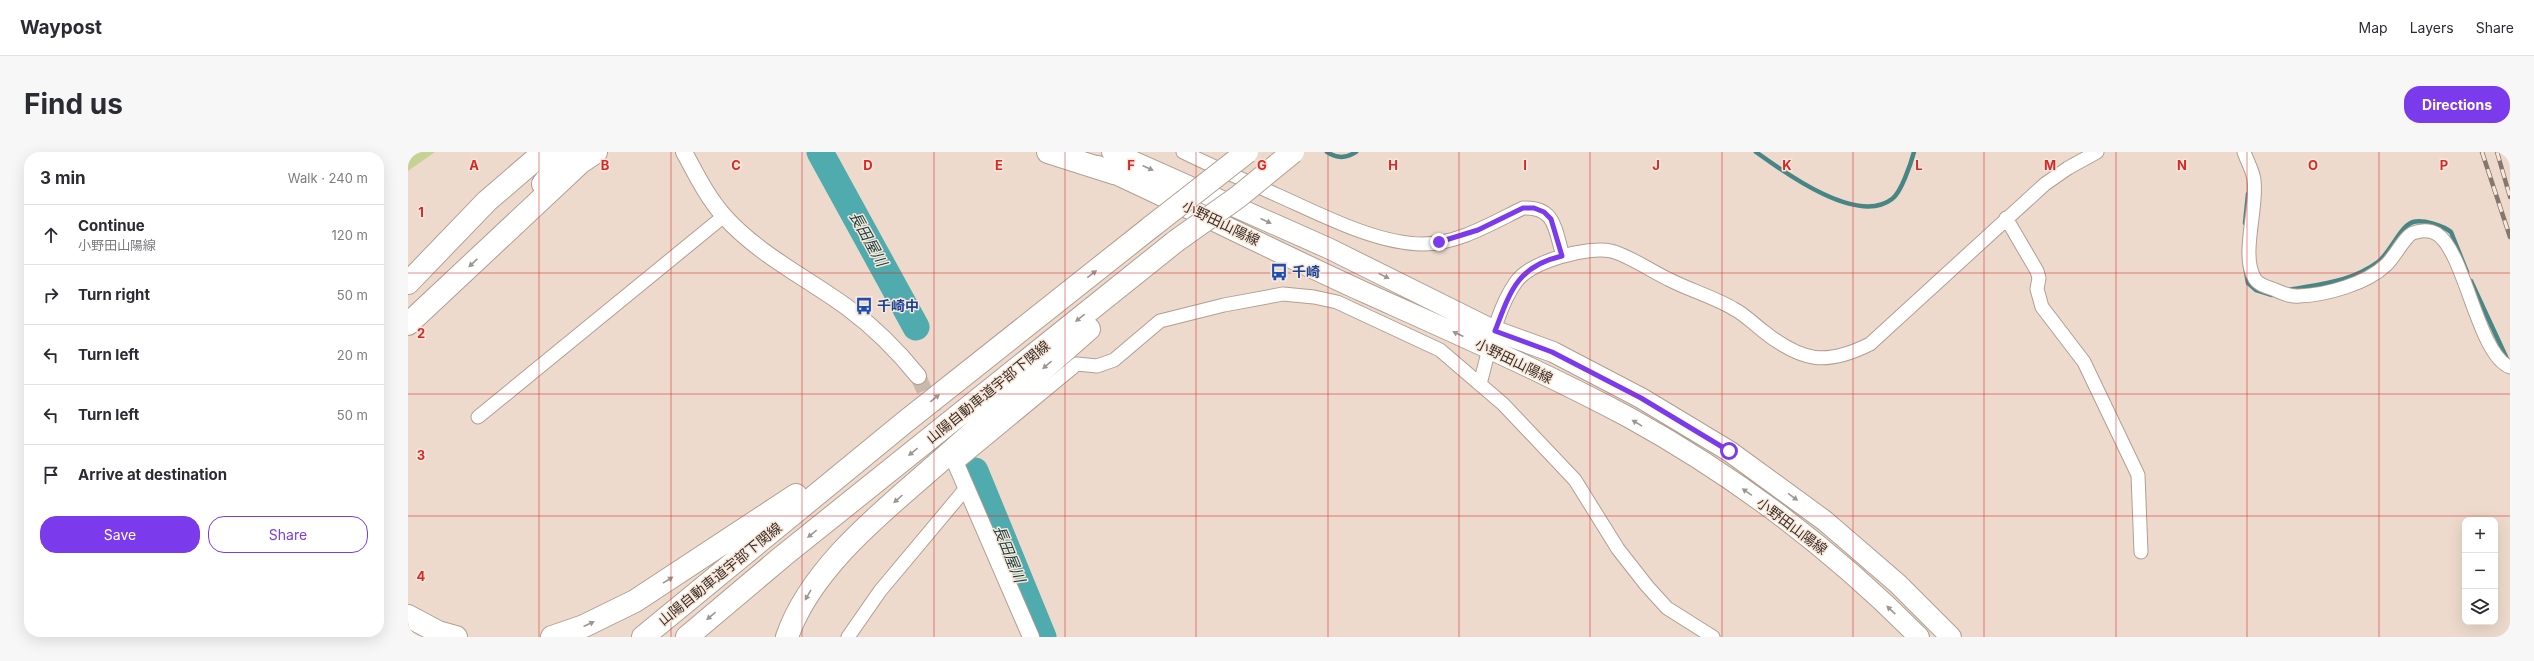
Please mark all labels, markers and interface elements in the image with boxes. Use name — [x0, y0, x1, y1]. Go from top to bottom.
text: Waypost — [20, 16, 102, 39]
text: Map — [2359, 19, 2388, 36]
text: Layers — [2410, 19, 2454, 36]
text: Share — [2476, 19, 2514, 36]
button: Directions — [2404, 86, 2510, 123]
text: Find us — [24, 87, 123, 121]
text: A — [469, 157, 479, 173]
text: B — [601, 157, 610, 173]
text: C — [731, 157, 741, 173]
text: D — [863, 157, 873, 173]
text: E — [995, 157, 1003, 173]
text: F — [1127, 157, 1135, 173]
text: G — [1257, 157, 1267, 173]
text: H — [1388, 157, 1398, 173]
text: I — [1523, 157, 1527, 173]
text: J — [1652, 157, 1660, 173]
text: K — [1782, 157, 1792, 173]
text: L — [1915, 157, 1923, 173]
text: M — [2044, 157, 2056, 173]
text: N — [2177, 157, 2187, 173]
text: O — [2308, 157, 2318, 173]
text: P — [2440, 157, 2448, 173]
one-way arrow — [1142, 165, 1153, 171]
text: 3 min — [40, 168, 86, 188]
text: Walk · 240 m — [288, 170, 368, 186]
street label: 小野田山陽線 — [1180, 196, 1263, 249]
text: 1 — [418, 204, 424, 220]
water label: 長田屋川 — [846, 208, 892, 271]
text: Continue — [78, 216, 145, 235]
one-way arrow — [1261, 218, 1272, 224]
icon: ahead — [40, 224, 62, 246]
text: 120 m — [332, 227, 368, 243]
route end — [1430, 233, 1448, 251]
text: 小野田山陽線 — [78, 237, 156, 253]
one-way arrow — [468, 258, 478, 268]
bus stop icon: 千崎 — [1269, 262, 1289, 282]
place label: 千崎 — [1292, 263, 1320, 280]
one-way arrow — [1086, 269, 1097, 278]
one-way arrow — [1378, 273, 1390, 279]
icon: right — [40, 284, 62, 306]
text: Turn right — [78, 285, 150, 304]
text: 50 m — [337, 287, 368, 303]
bus stop icon: 千崎中 — [854, 296, 874, 316]
place label: 千崎中 — [877, 297, 919, 314]
one-way arrow — [1075, 314, 1086, 323]
text: 2 — [417, 325, 425, 341]
one-way arrow — [1452, 331, 1464, 337]
street label: 小野田山陽線 — [1473, 334, 1556, 387]
street label: 山陽自動車道宇部下関線 — [922, 337, 1053, 447]
icon: left — [40, 344, 62, 366]
text: Turn left — [78, 345, 139, 364]
text: 20 m — [337, 347, 368, 363]
one-way arrow — [1042, 361, 1053, 370]
one-way arrow — [930, 394, 941, 402]
icon: left — [40, 404, 62, 426]
text: Turn left — [78, 405, 139, 424]
text: 50 m — [337, 407, 368, 423]
one-way arrow — [1632, 419, 1642, 427]
route start — [1720, 442, 1738, 460]
text: 3 — [417, 447, 425, 463]
one-way arrow — [908, 448, 919, 457]
icon: arrive — [40, 464, 62, 486]
text: Arrive at destination — [78, 465, 227, 484]
one-way arrow — [1741, 489, 1753, 496]
one-way arrow — [1787, 493, 1798, 501]
one-way arrow — [893, 494, 903, 503]
street label: 小野田山陽線 — [1754, 494, 1831, 558]
button: Save — [40, 516, 200, 553]
button: Share — [208, 516, 368, 553]
map controls — [2462, 517, 2498, 625]
button: + — [2462, 517, 2498, 553]
street label: 山陽自動車道宇部下関線 — [654, 519, 785, 629]
water label: 長田屋川 — [989, 522, 1030, 587]
one-way arrow — [806, 529, 817, 538]
button: − — [2462, 553, 2498, 589]
text: 4 — [417, 568, 426, 584]
one-way arrow — [663, 576, 673, 584]
one-way arrow — [805, 589, 812, 601]
button: layers — [2462, 589, 2498, 625]
one-way arrow — [1886, 605, 1896, 614]
one-way arrow — [706, 612, 717, 621]
one-way arrow — [583, 621, 594, 627]

